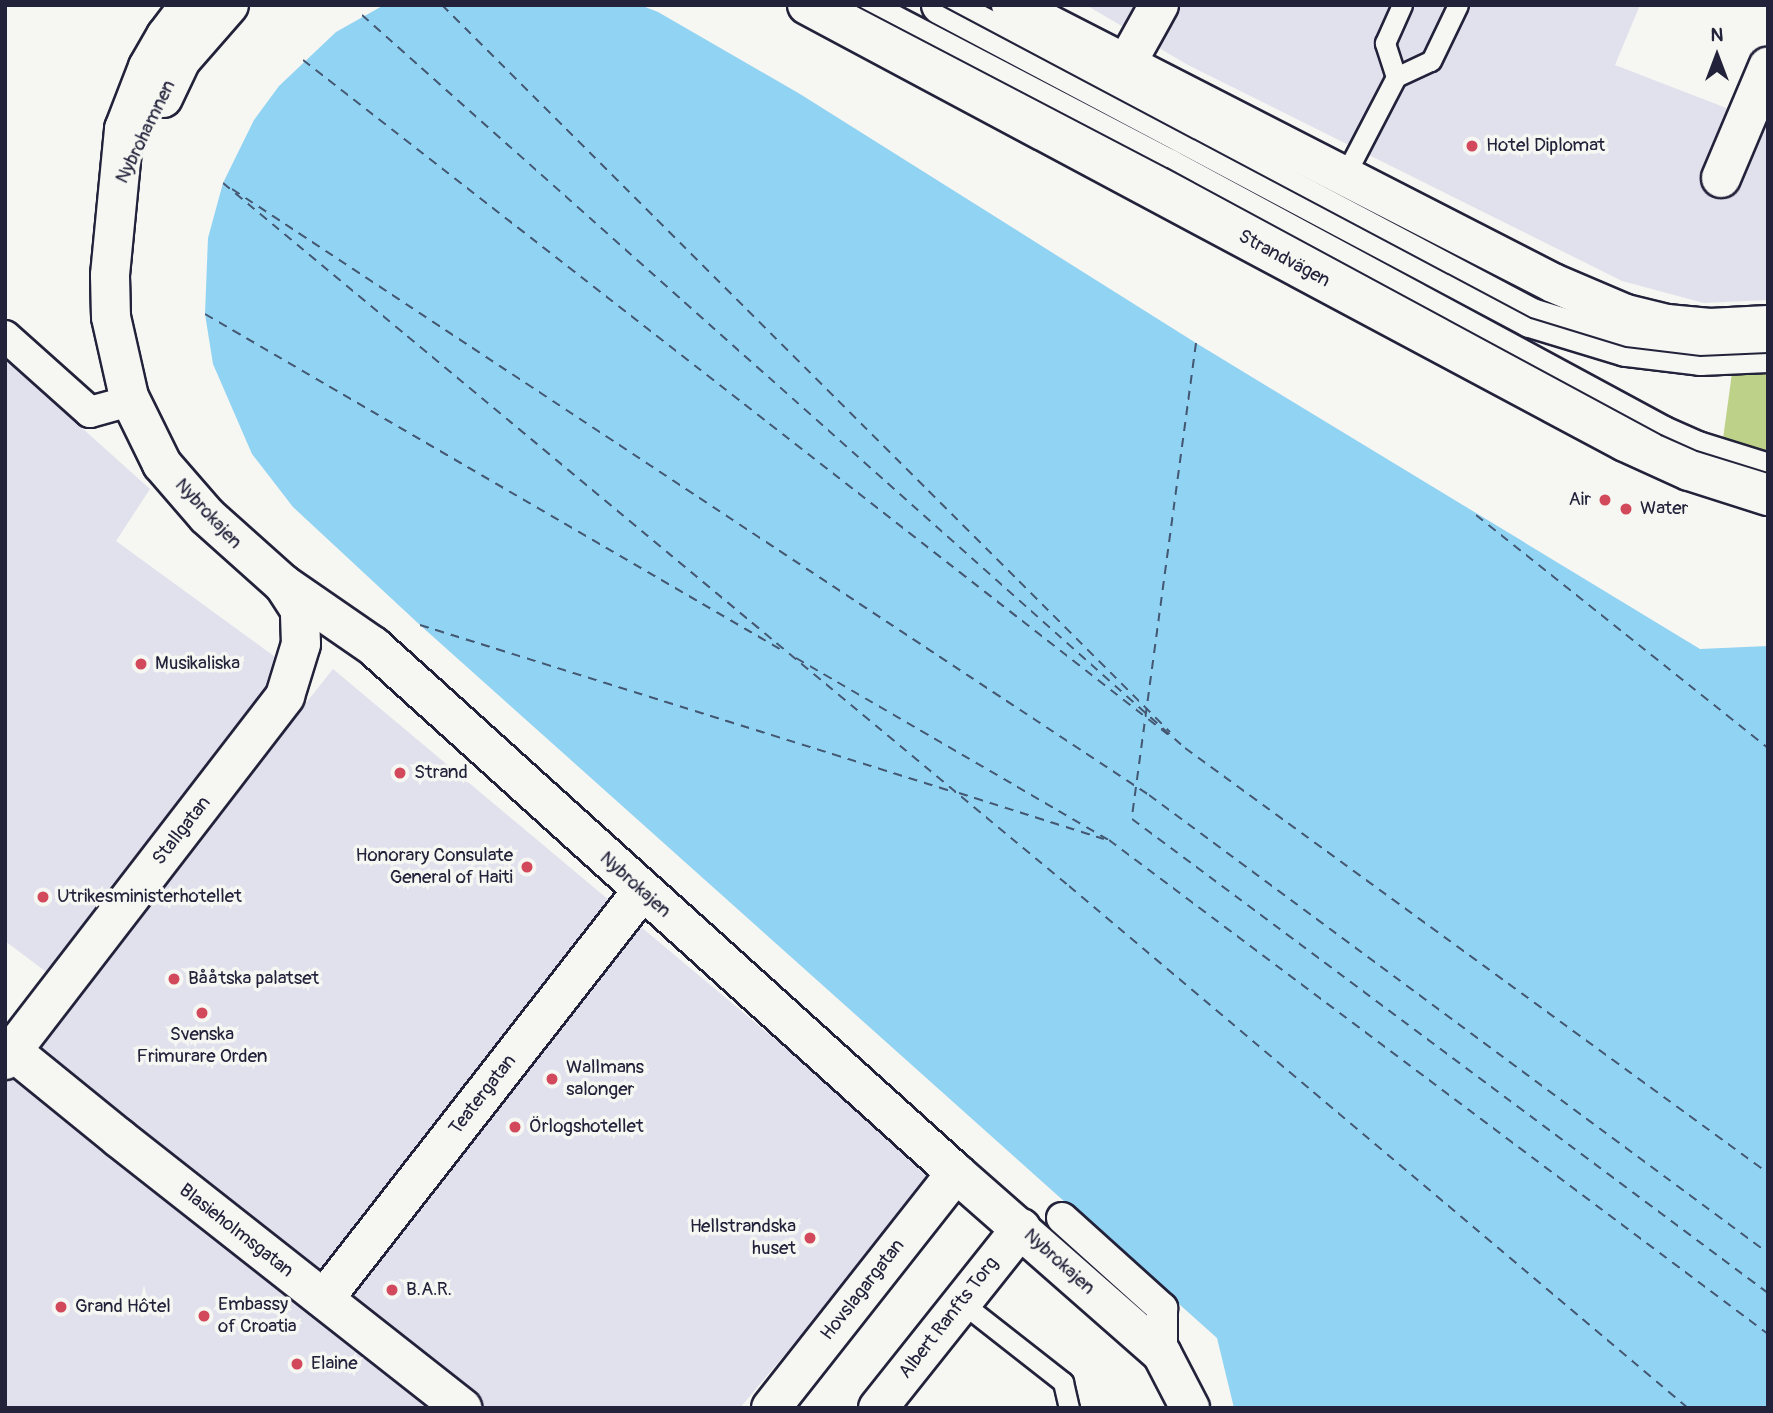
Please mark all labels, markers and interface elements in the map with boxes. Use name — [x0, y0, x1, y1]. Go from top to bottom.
north arrow — [1682, 21, 1752, 91]
text: N — [1711, 23, 1723, 47]
street label: Nybrohamnen — [111, 77, 181, 187]
place label: Hotel Diplomat — [1486, 135, 1605, 157]
marker: Hotel Diplomat — [1464, 138, 1480, 154]
street label: Strandvägen — [1234, 225, 1334, 293]
street label: Nybrokajen — [170, 474, 246, 554]
place label: Air — [1569, 489, 1591, 511]
marker: Air — [1597, 492, 1613, 508]
place label: Water — [1640, 498, 1688, 520]
marker: Water — [1618, 501, 1634, 517]
place label: Musikaliska — [155, 653, 240, 675]
marker: Musikaliska — [133, 656, 149, 672]
place label: Strand — [414, 762, 468, 784]
marker: Strand — [392, 765, 408, 781]
street label: Stallgatan — [148, 792, 216, 870]
place label: Honorary Consulate General of Haiti — [355, 845, 513, 889]
street label: Nybrokajen — [595, 847, 675, 923]
marker: Honorary Consulate General of Haiti — [519, 859, 535, 875]
place label: Utrikesministerhotellet — [57, 886, 242, 908]
marker: Utrikesministerhotellet — [35, 889, 51, 905]
place label: Bååtska palatset — [188, 968, 319, 990]
marker: Bååtska palatset — [166, 971, 182, 987]
marker: Svenska Frimurare Orden — [194, 1005, 210, 1021]
place label: Svenska Frimurare Orden — [137, 1024, 267, 1068]
street label: Teatergatan — [445, 1050, 521, 1140]
place label: Wallmans salonger — [566, 1057, 644, 1101]
marker: Wallmans salonger — [544, 1071, 560, 1087]
place label: Örlogshotellet — [529, 1116, 644, 1138]
marker: Örlogshotellet — [507, 1119, 523, 1135]
street label: Blasieholmsgatan — [174, 1179, 298, 1283]
place label: Hellstrandska huset — [690, 1216, 796, 1260]
street label: Nybrokajen — [1019, 1224, 1099, 1300]
marker: Hellstrandska huset — [802, 1230, 818, 1246]
street label: Hovslagargatan — [816, 1235, 910, 1345]
street label: Albert Ranfts Torg — [894, 1253, 1004, 1383]
place label: B.A.R. — [406, 1279, 452, 1301]
marker: B.A.R. — [384, 1282, 400, 1298]
place label: Embassy of Croatia — [218, 1294, 297, 1338]
place label: Grand Hôtel — [75, 1296, 171, 1318]
marker: Grand Hôtel — [53, 1299, 69, 1315]
marker: Embassy of Croatia — [196, 1308, 212, 1324]
place label: Elaine — [311, 1353, 358, 1375]
marker: Elaine — [289, 1356, 305, 1372]

